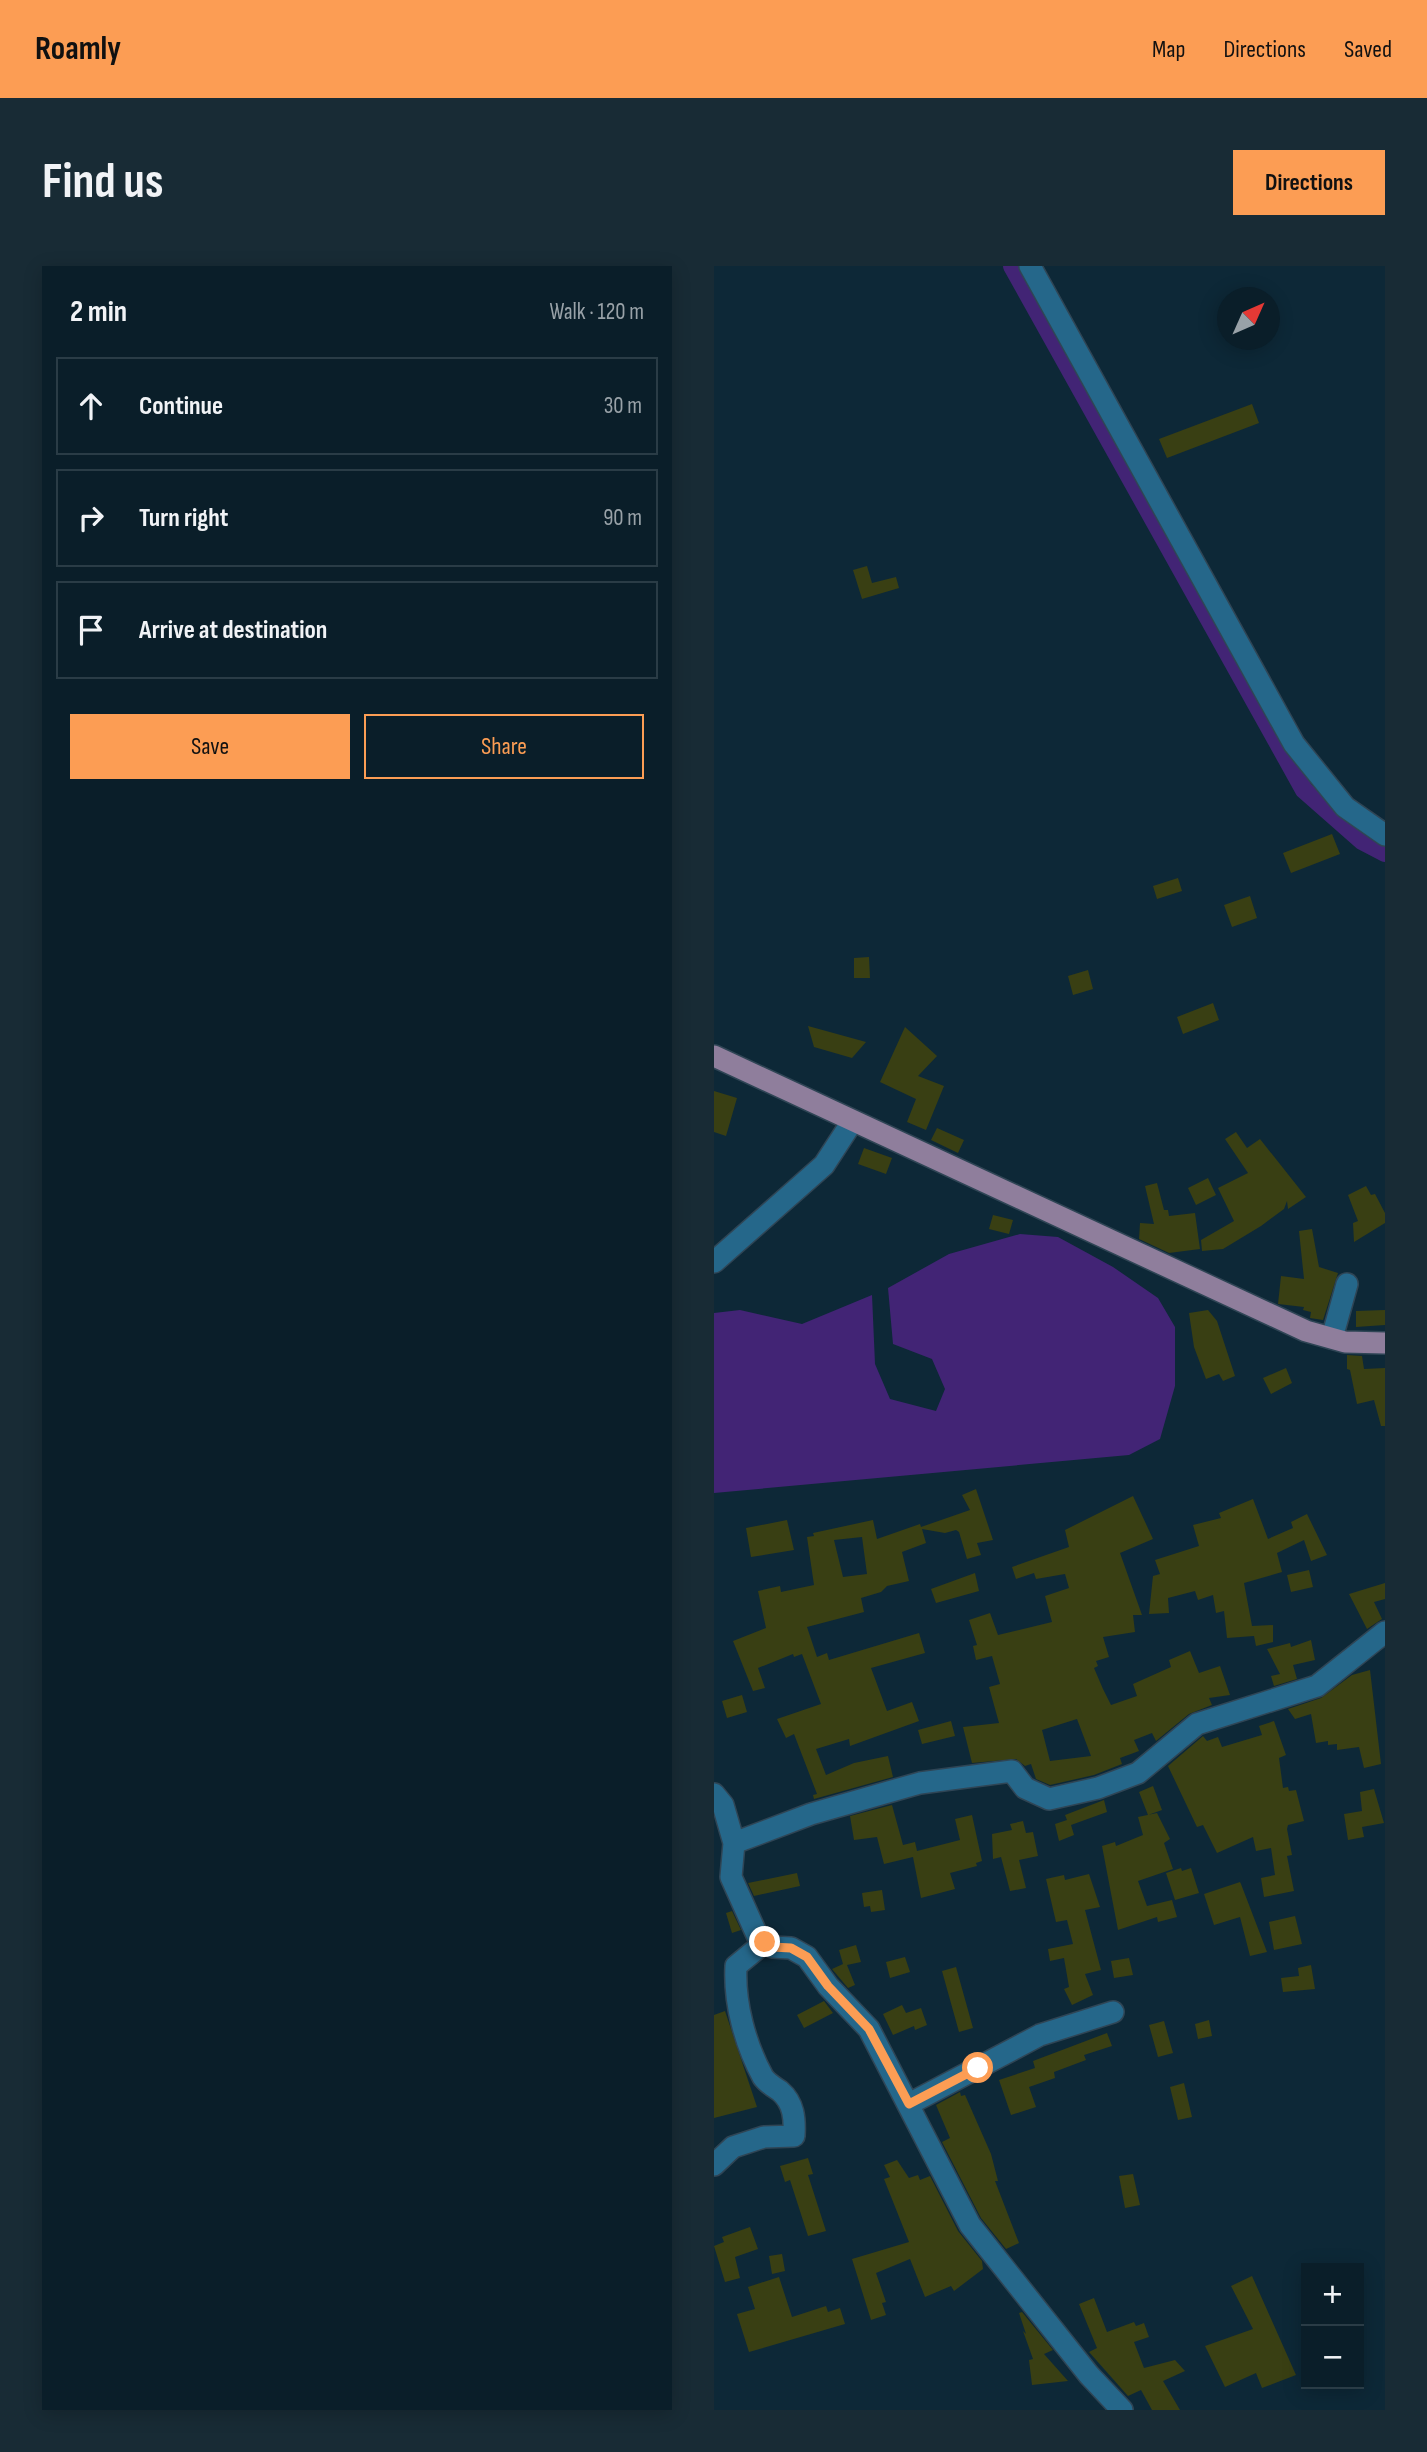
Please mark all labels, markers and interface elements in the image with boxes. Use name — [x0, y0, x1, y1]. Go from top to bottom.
text: Roamly — [35, 29, 121, 69]
text: Map — [1152, 35, 1185, 64]
text: Directions — [1223, 35, 1306, 64]
text: Saved — [1344, 35, 1392, 64]
button: Directions — [1233, 150, 1385, 215]
text: Find us — [42, 153, 164, 212]
north arrow — [1217, 287, 1280, 350]
text: 2 min — [70, 294, 127, 330]
text: Walk · 120 m — [549, 298, 644, 326]
icon: ahead — [72, 387, 110, 425]
text: Continue — [139, 391, 223, 422]
text: 30 m — [604, 392, 642, 420]
icon: right — [72, 499, 110, 537]
text: Turn right — [139, 503, 228, 534]
text: 90 m — [603, 504, 642, 532]
icon: arrive — [72, 611, 110, 649]
text: Arrive at destination — [139, 615, 327, 646]
button: Save — [70, 714, 350, 779]
button: Share — [364, 714, 644, 779]
route end — [749, 1926, 780, 1957]
route start — [962, 2052, 993, 2083]
map controls — [1301, 2263, 1364, 2389]
button: + — [1301, 2263, 1364, 2326]
button: − — [1301, 2326, 1364, 2389]

